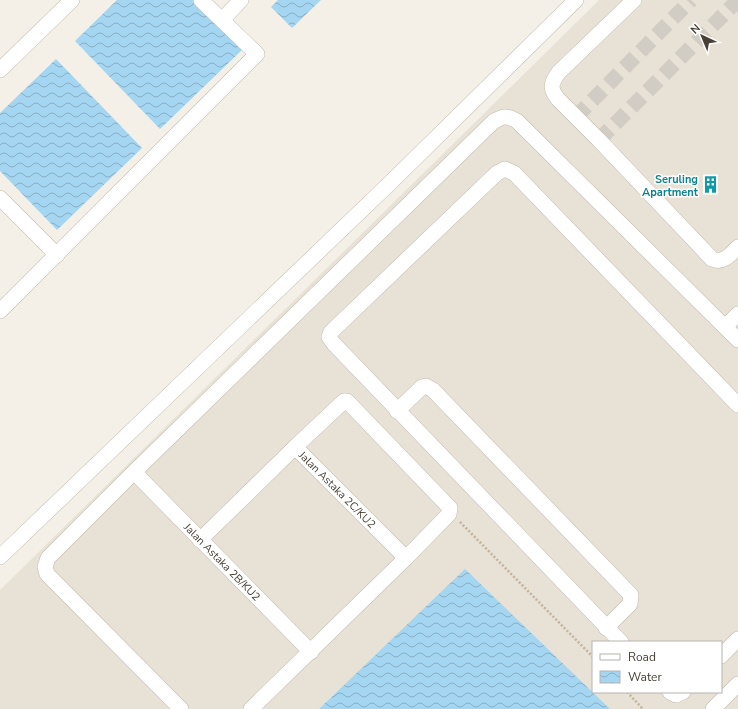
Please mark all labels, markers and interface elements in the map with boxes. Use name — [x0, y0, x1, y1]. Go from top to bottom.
north arrow — [682, 16, 722, 56]
text: N — [687, 21, 704, 37]
place label: Seruling Apartment — [642, 172, 699, 200]
building icon: Seruling Apartment — [701, 175, 721, 195]
street label: Jalan Astaka 2C/KU2 — [295, 447, 379, 531]
street label: Jalan Astaka 2B/KU2 — [180, 519, 264, 604]
legend — [592, 641, 722, 693]
text: Road — [628, 649, 656, 665]
text: Water — [628, 669, 662, 685]

